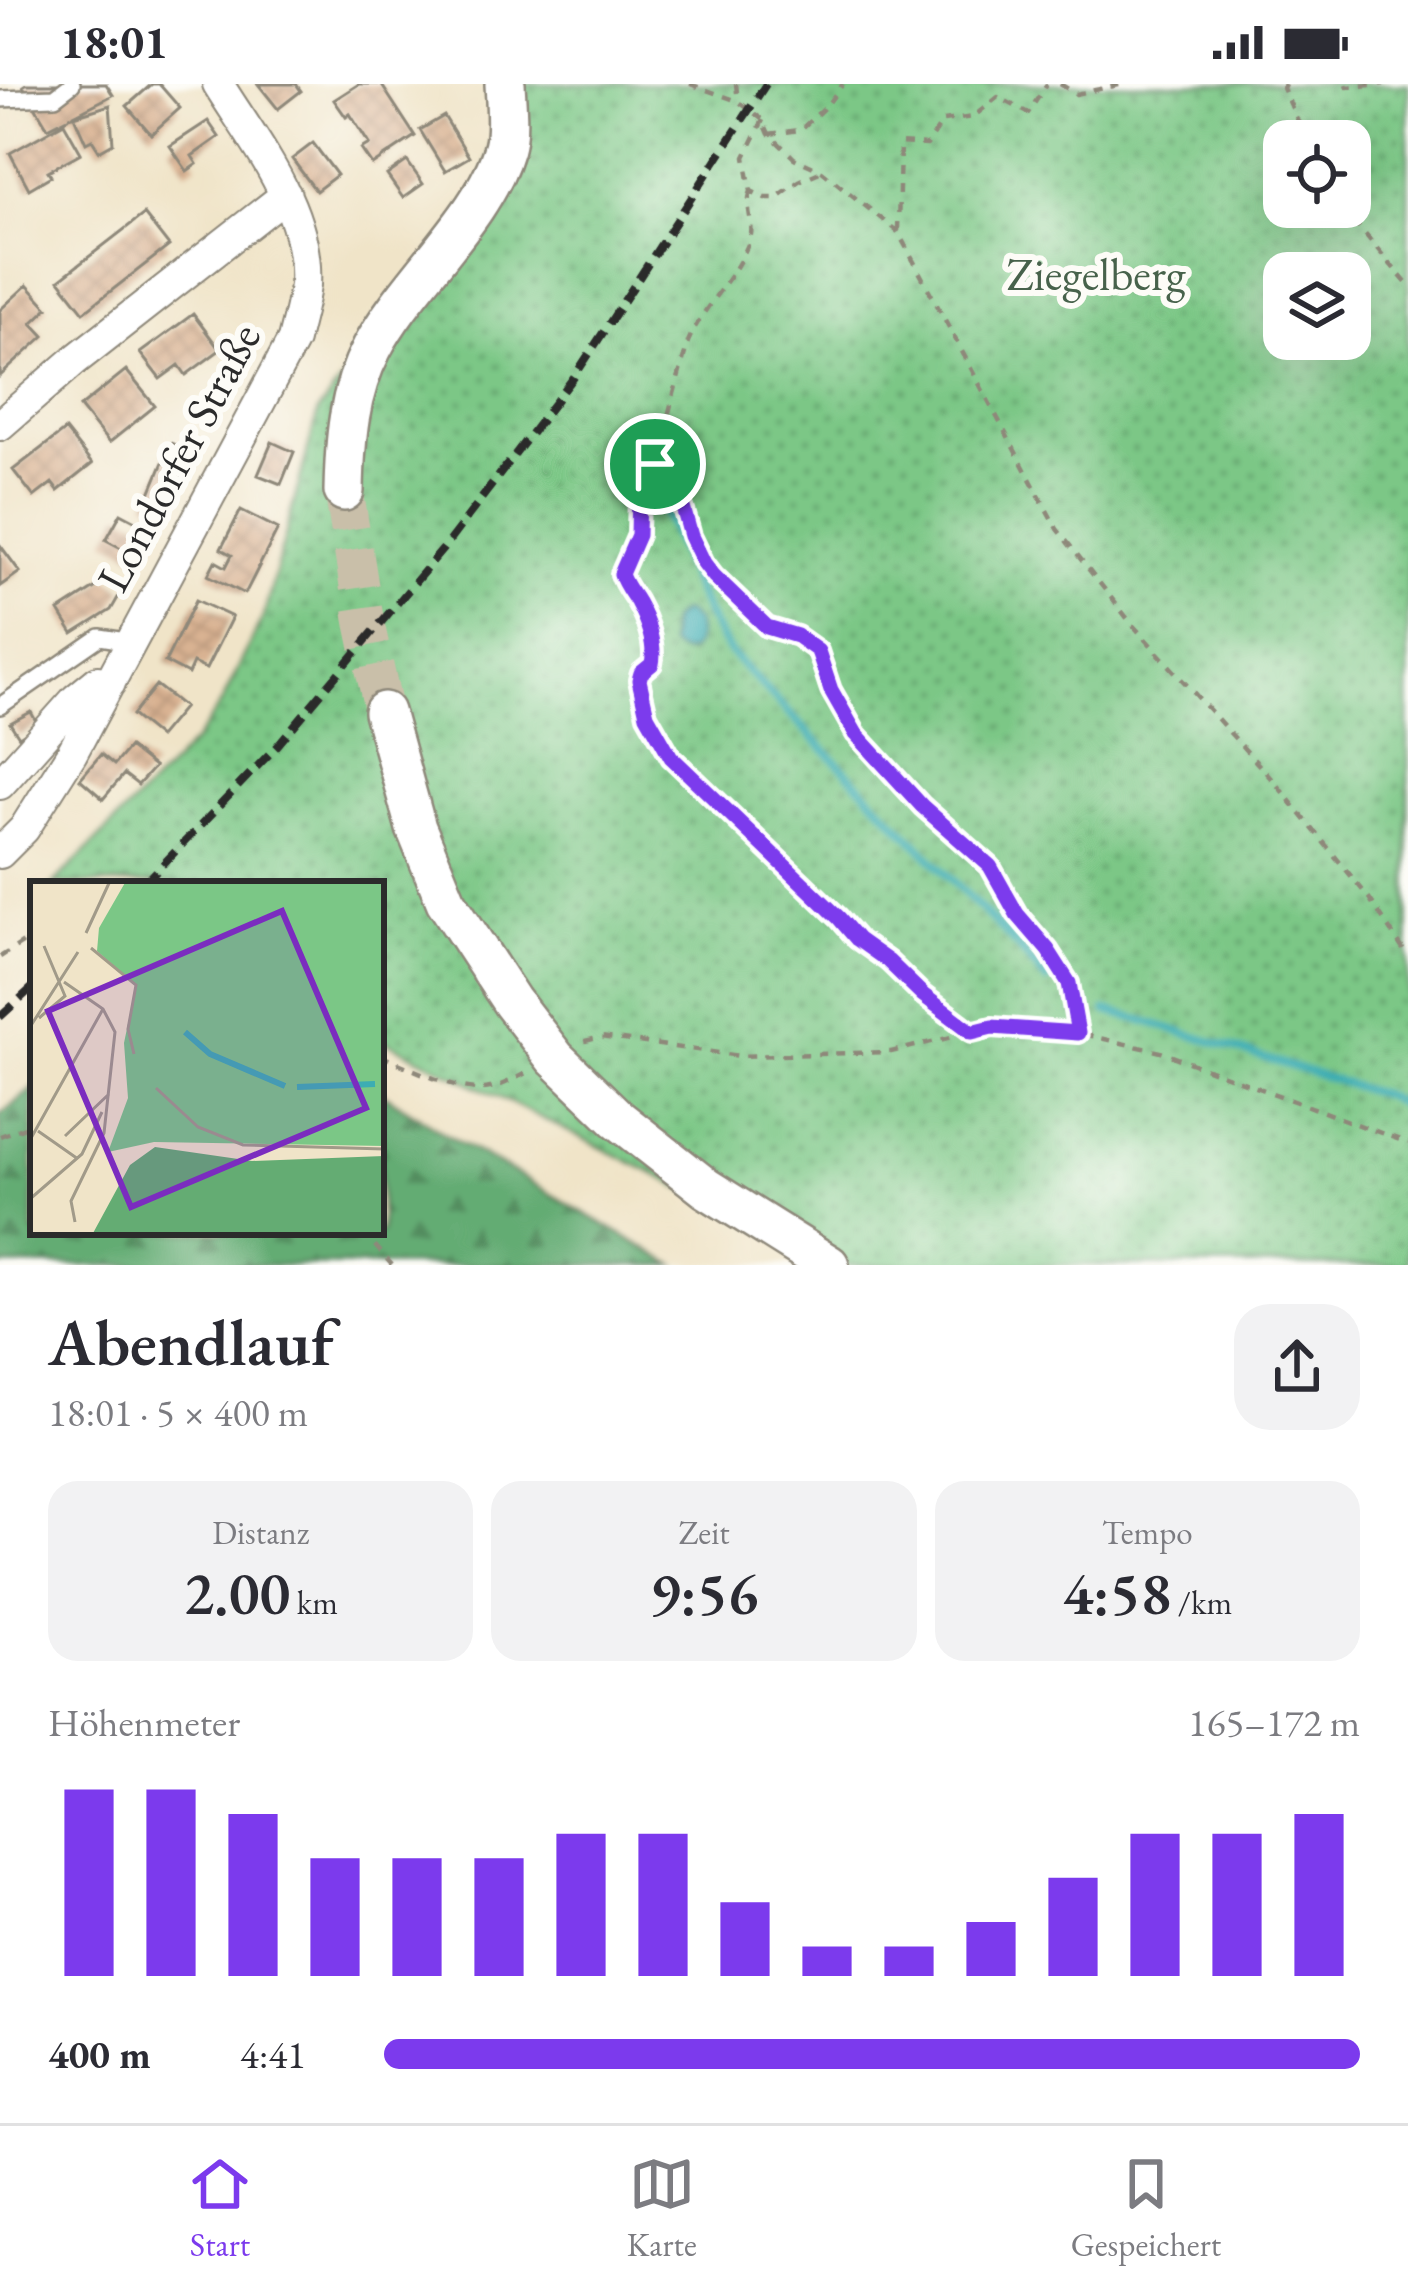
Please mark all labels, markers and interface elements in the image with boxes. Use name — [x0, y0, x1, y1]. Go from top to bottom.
text: 18:01 — [60, 13, 168, 71]
map controls — [1263, 120, 1371, 360]
button: locate — [1263, 120, 1371, 228]
park label: Ziegelberg — [1007, 245, 1186, 303]
button: layers — [1263, 252, 1371, 360]
street label: Londorfer Straße — [83, 313, 273, 601]
pin — [604, 413, 706, 515]
icon: arrive — [622, 431, 688, 497]
inset map — [30, 881, 384, 1235]
text: Abendlauf — [48, 1299, 334, 1385]
button: share — [1234, 1304, 1360, 1430]
text: 18:01 · 5 × 400 m — [48, 1387, 308, 1438]
text: Distanz — [212, 1511, 309, 1554]
text: Zeit — [678, 1511, 730, 1554]
text: Tempo — [1102, 1511, 1193, 1554]
text: 2.00 — [183, 1554, 290, 1632]
text: 9:56 — [650, 1554, 758, 1632]
text: 4:58 — [1063, 1554, 1171, 1632]
text: km — [290, 1581, 338, 1624]
text: /km — [1171, 1581, 1232, 1624]
text: Höhenmeter — [48, 1697, 240, 1748]
text: 165–172 m — [1188, 1697, 1360, 1748]
text: 400 m — [48, 2029, 151, 2080]
text: 4:41 — [240, 2029, 306, 2080]
tab: Start — [187, 2151, 253, 2266]
tab: Karte — [627, 2151, 697, 2266]
tab: Gespeichert — [1071, 2151, 1221, 2266]

